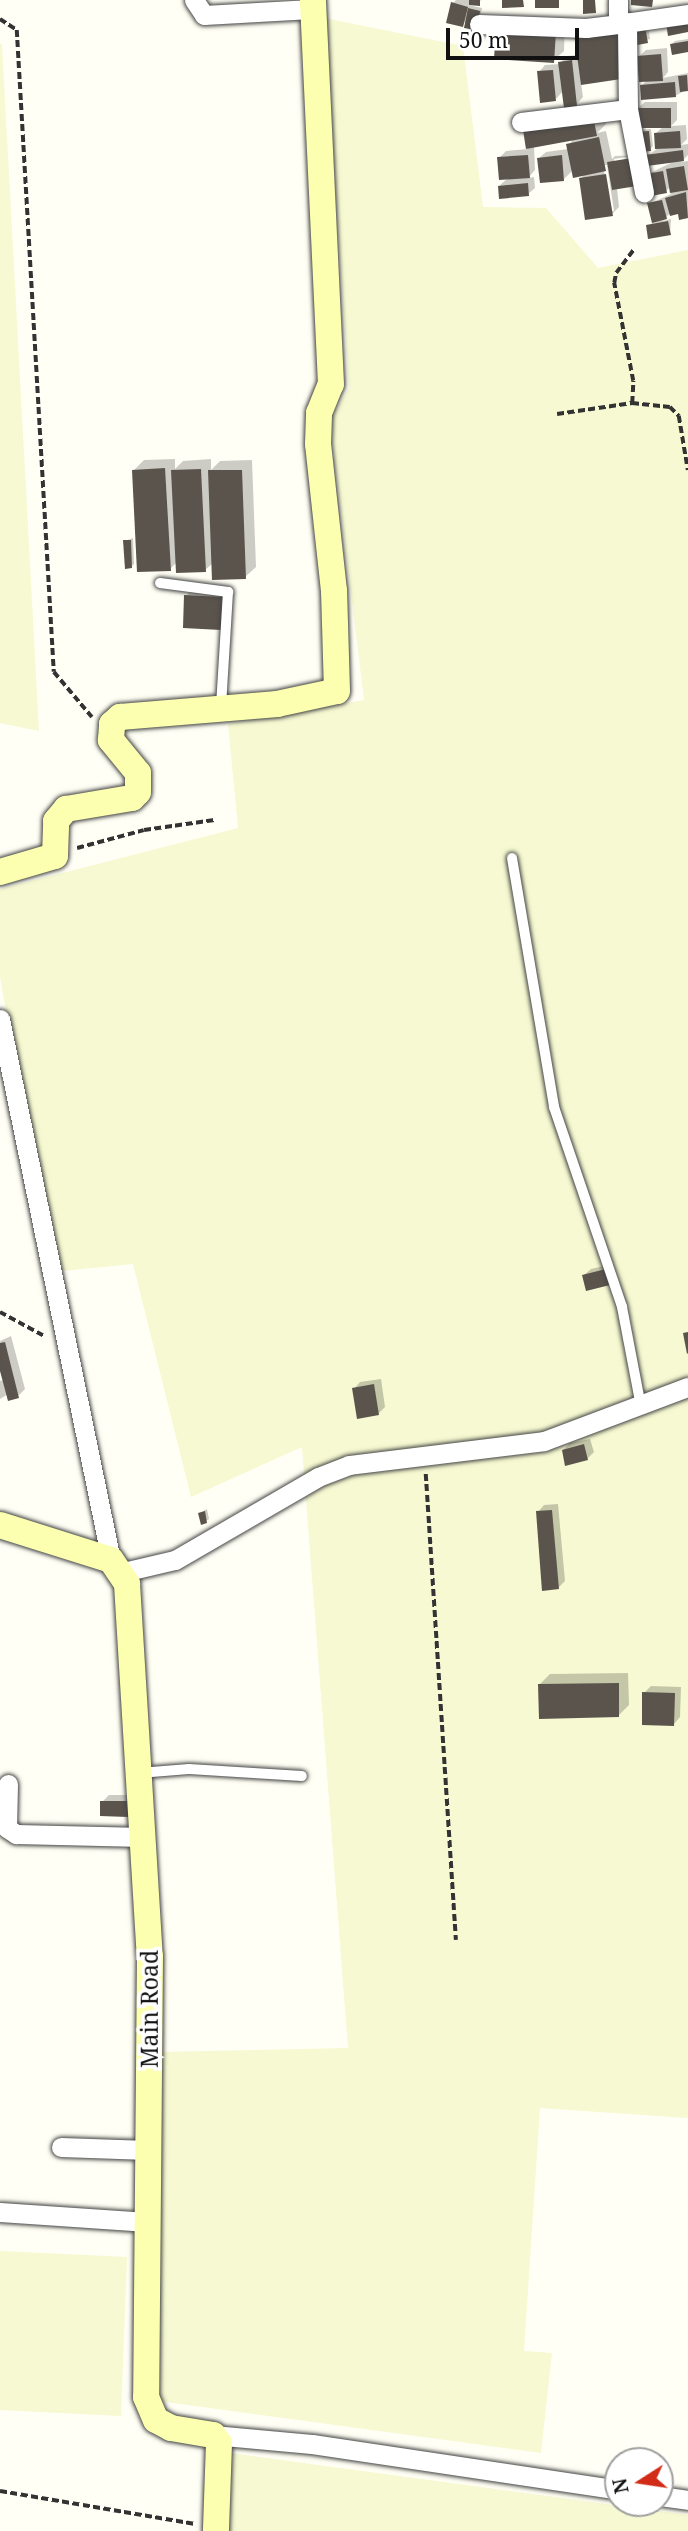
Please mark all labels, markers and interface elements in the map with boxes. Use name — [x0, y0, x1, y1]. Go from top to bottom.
scale bar — [450, 14, 583, 58]
text: 50 m — [459, 26, 508, 54]
street label: Main Road — [135, 1950, 163, 2068]
north arrow — [604, 2447, 674, 2517]
text: N — [606, 2476, 635, 2496]

